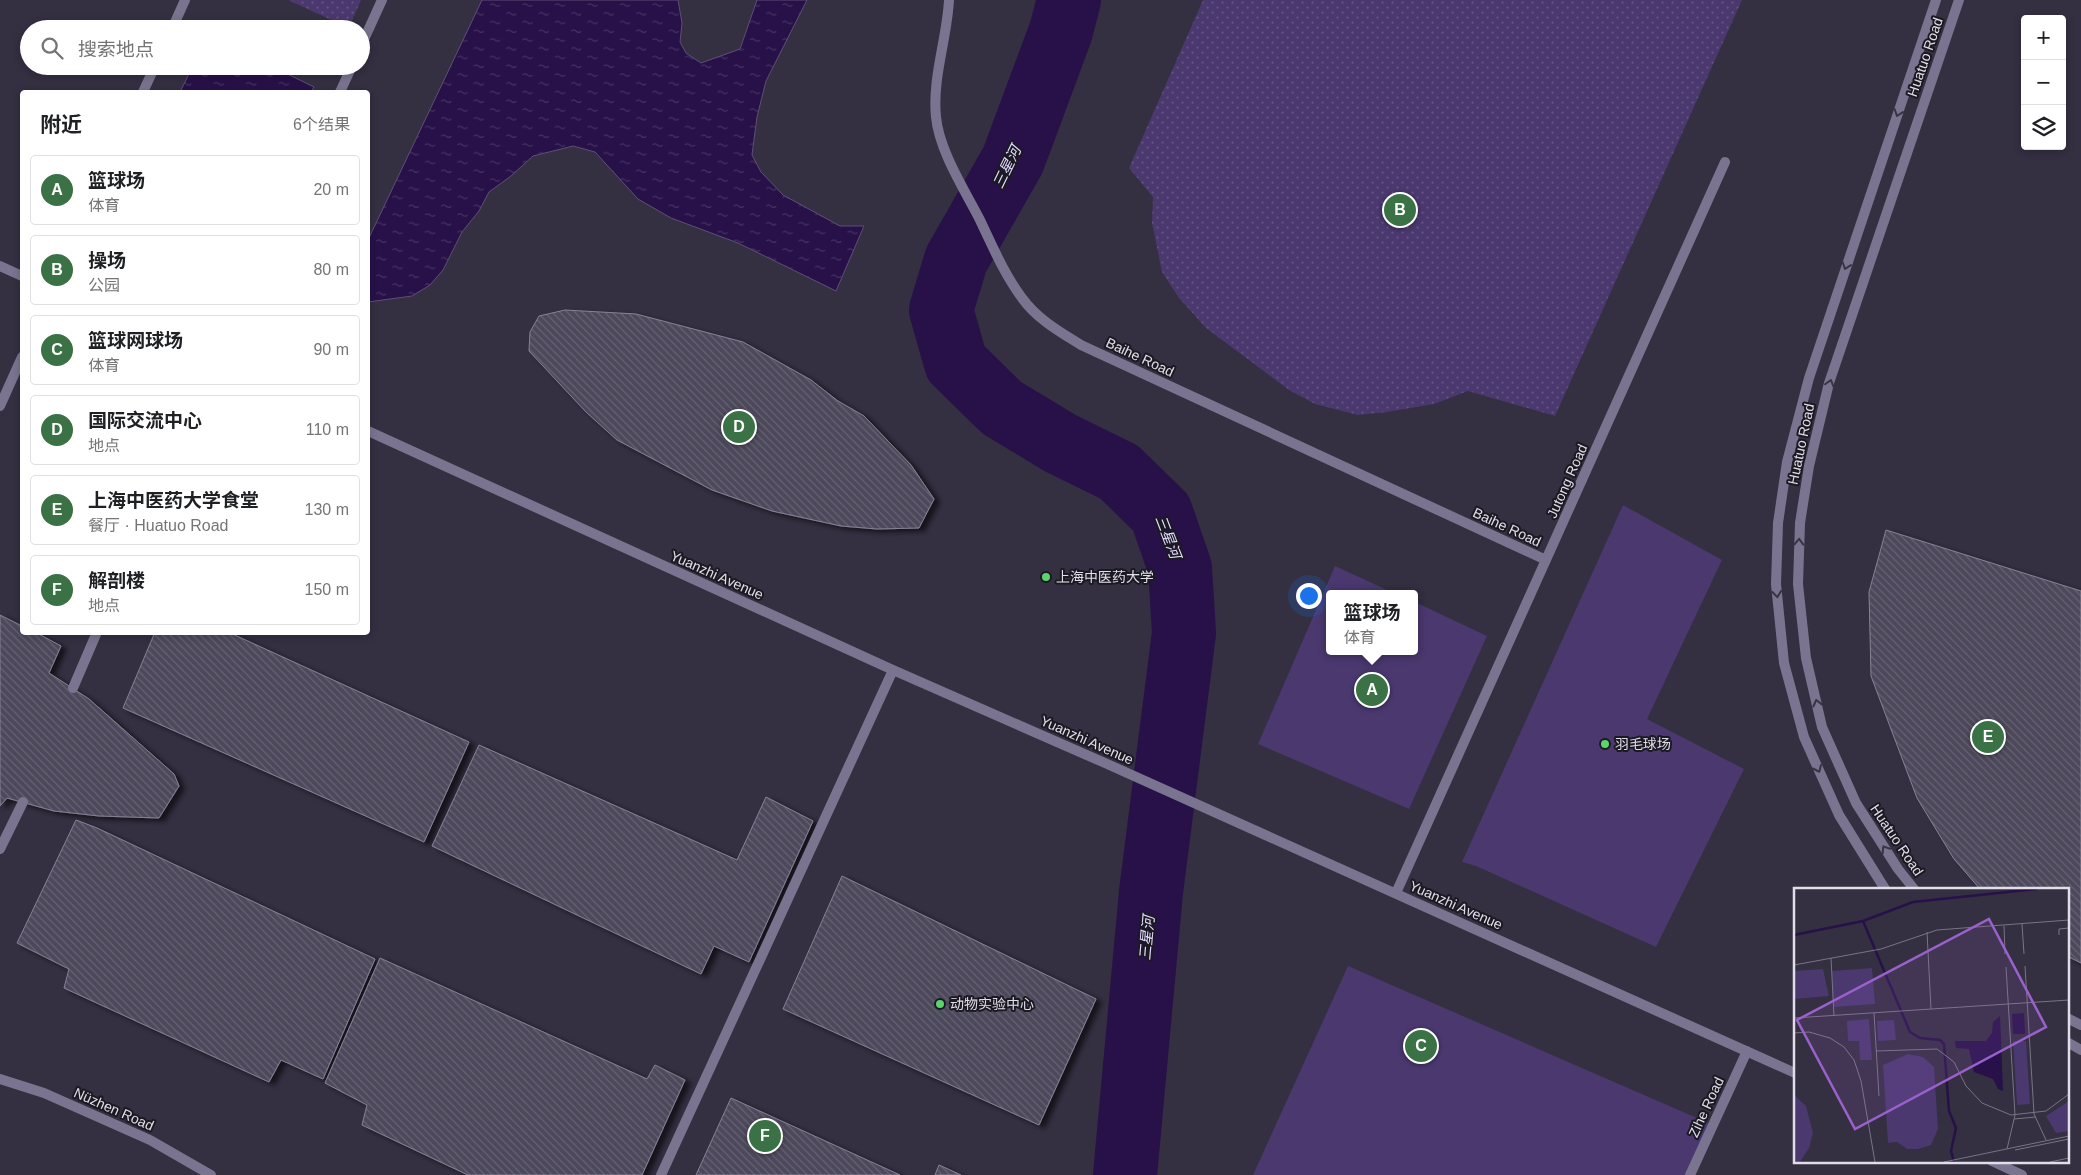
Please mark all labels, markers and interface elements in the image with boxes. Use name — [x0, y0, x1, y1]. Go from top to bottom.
street label: Huatuo Road — [1904, 15, 1946, 99]
map controls — [2021, 15, 2066, 150]
button: + — [2021, 15, 2066, 60]
search box — [20, 20, 370, 75]
icon: search — [38, 34, 66, 62]
text: 搜索地点 — [78, 39, 154, 60]
button: − — [2021, 60, 2066, 105]
button: layers — [2021, 105, 2066, 150]
one-way arrow — [1894, 108, 1904, 116]
text: 附近 — [40, 113, 82, 136]
text: 6个结果 — [293, 116, 350, 133]
water label: 三星河 — [989, 140, 1025, 191]
text: 篮球场 — [88, 170, 145, 191]
text: A — [51, 181, 63, 198]
text: 20 m — [313, 181, 349, 198]
pin: B — [1384, 191, 1416, 229]
text: 体育 — [88, 197, 120, 214]
text: 操场 — [88, 250, 126, 271]
text: B — [51, 261, 63, 278]
text: 80 m — [313, 261, 349, 278]
one-way arrow — [1842, 262, 1852, 270]
text: 公园 — [88, 277, 120, 294]
text: 篮球网球场 — [88, 330, 183, 351]
street label: Baihe Road — [1103, 334, 1177, 380]
text: C — [51, 341, 63, 358]
text: 90 m — [313, 341, 349, 358]
text: 体育 — [88, 357, 120, 374]
one-way arrow — [1824, 379, 1834, 388]
street label: Huatuo Road — [1785, 402, 1817, 486]
pin: D — [723, 408, 755, 446]
text: 国际交流中心 — [88, 410, 202, 431]
text: D — [51, 421, 63, 438]
text: 110 m — [306, 421, 349, 438]
text: 地点 — [88, 437, 120, 454]
street label: Jutong Road — [1544, 441, 1590, 521]
text: 上海中医药大学食堂 — [88, 490, 259, 511]
text: E — [52, 501, 62, 518]
text: 130 m — [305, 501, 349, 518]
street label: Baihe Road — [1470, 504, 1544, 550]
water label: 三星河 — [1152, 513, 1186, 564]
text: 餐厅 · Huatuo Road — [88, 517, 229, 534]
one-way arrow — [1794, 538, 1804, 546]
street label: Yuanzhi Avenue — [668, 547, 766, 603]
place label: 上海中医药大学 — [1056, 569, 1154, 585]
text: 解剖楼 — [88, 570, 145, 591]
marker: 上海中医药大学 — [1040, 571, 1052, 583]
text: F — [52, 581, 62, 598]
text: 150 m — [305, 581, 349, 598]
your location — [1296, 583, 1322, 609]
popup — [1326, 590, 1418, 655]
one-way arrow — [1771, 591, 1782, 599]
text: 地点 — [88, 597, 120, 614]
text: 篮球场 — [1343, 602, 1401, 623]
text: 体育 — [1343, 629, 1376, 646]
pin: A — [1356, 671, 1388, 709]
one-way arrow — [1812, 698, 1823, 707]
street label: Yuanzhi Avenue — [1038, 712, 1136, 768]
pin: E — [1972, 718, 2004, 756]
place label: 羽毛球场 — [1615, 736, 1671, 752]
marker: 羽毛球场 — [1599, 738, 1611, 750]
one-way arrow — [1811, 764, 1822, 773]
street label: Huatuo Road — [1867, 801, 1927, 879]
one-way arrow — [1882, 846, 1892, 855]
street label: Yuanzhi Avenue — [1407, 877, 1505, 933]
inset map — [1794, 888, 2068, 1162]
water label: 三星河 — [1136, 912, 1157, 961]
place label: 动物实验中心 — [950, 996, 1034, 1012]
marker: 动物实验中心 — [934, 998, 946, 1010]
pin: C — [1405, 1027, 1437, 1065]
street label: Zihe Road — [1685, 1074, 1727, 1140]
street label: Nüzhen Road — [72, 1084, 156, 1134]
pin: F — [749, 1117, 781, 1155]

